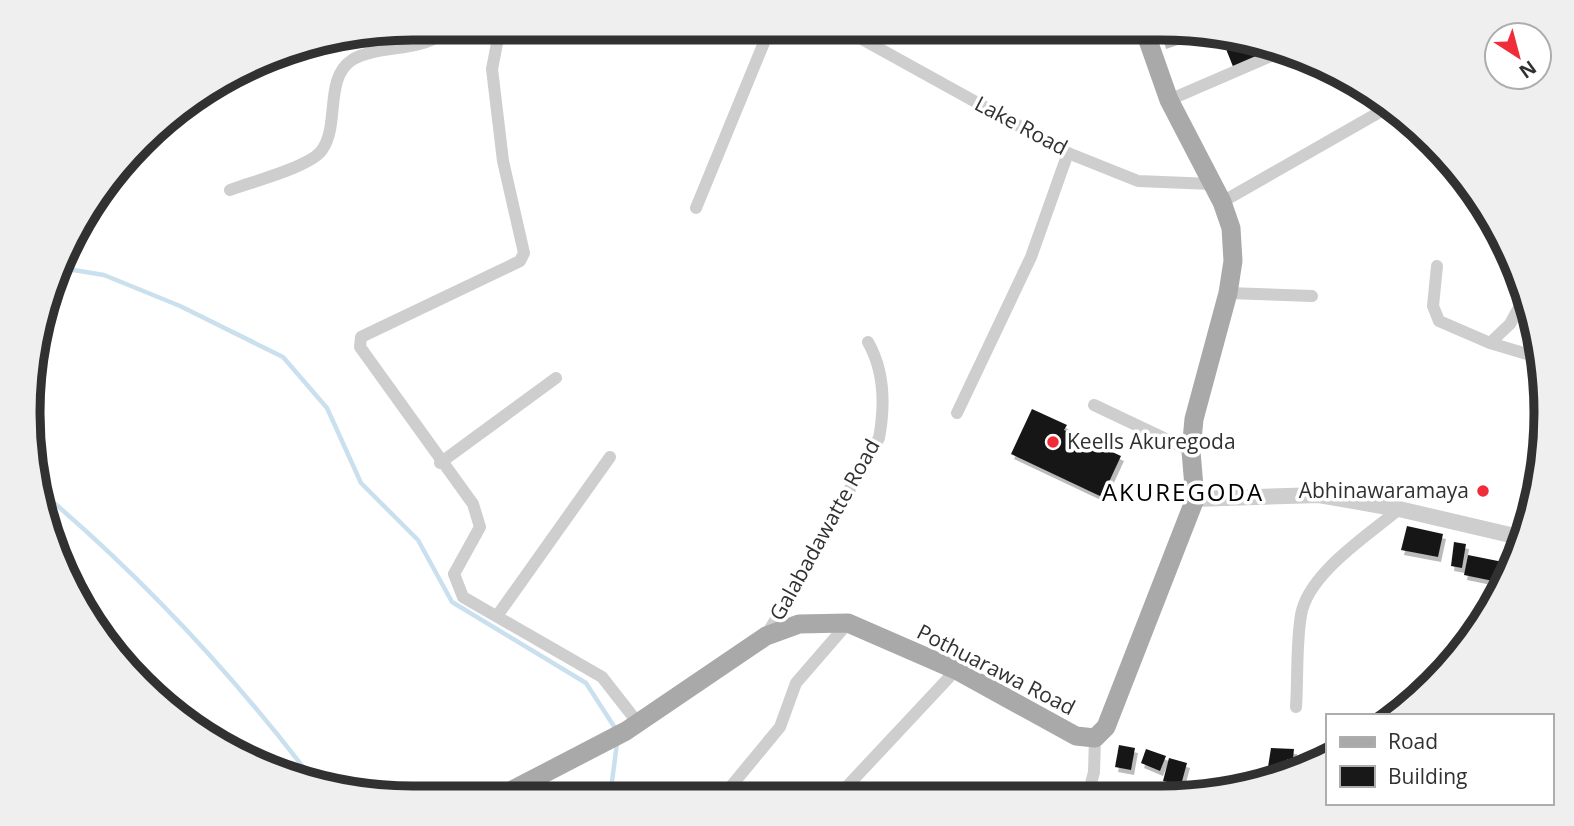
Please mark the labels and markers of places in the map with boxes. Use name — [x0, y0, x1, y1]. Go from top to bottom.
place label: Keells Akuregoda — [1067, 427, 1236, 455]
marker: Keells Akuregoda — [1045, 434, 1061, 450]
place label: Abhinawaramaya — [1299, 476, 1469, 504]
marker: Abhinawaramaya — [1475, 483, 1491, 499]

